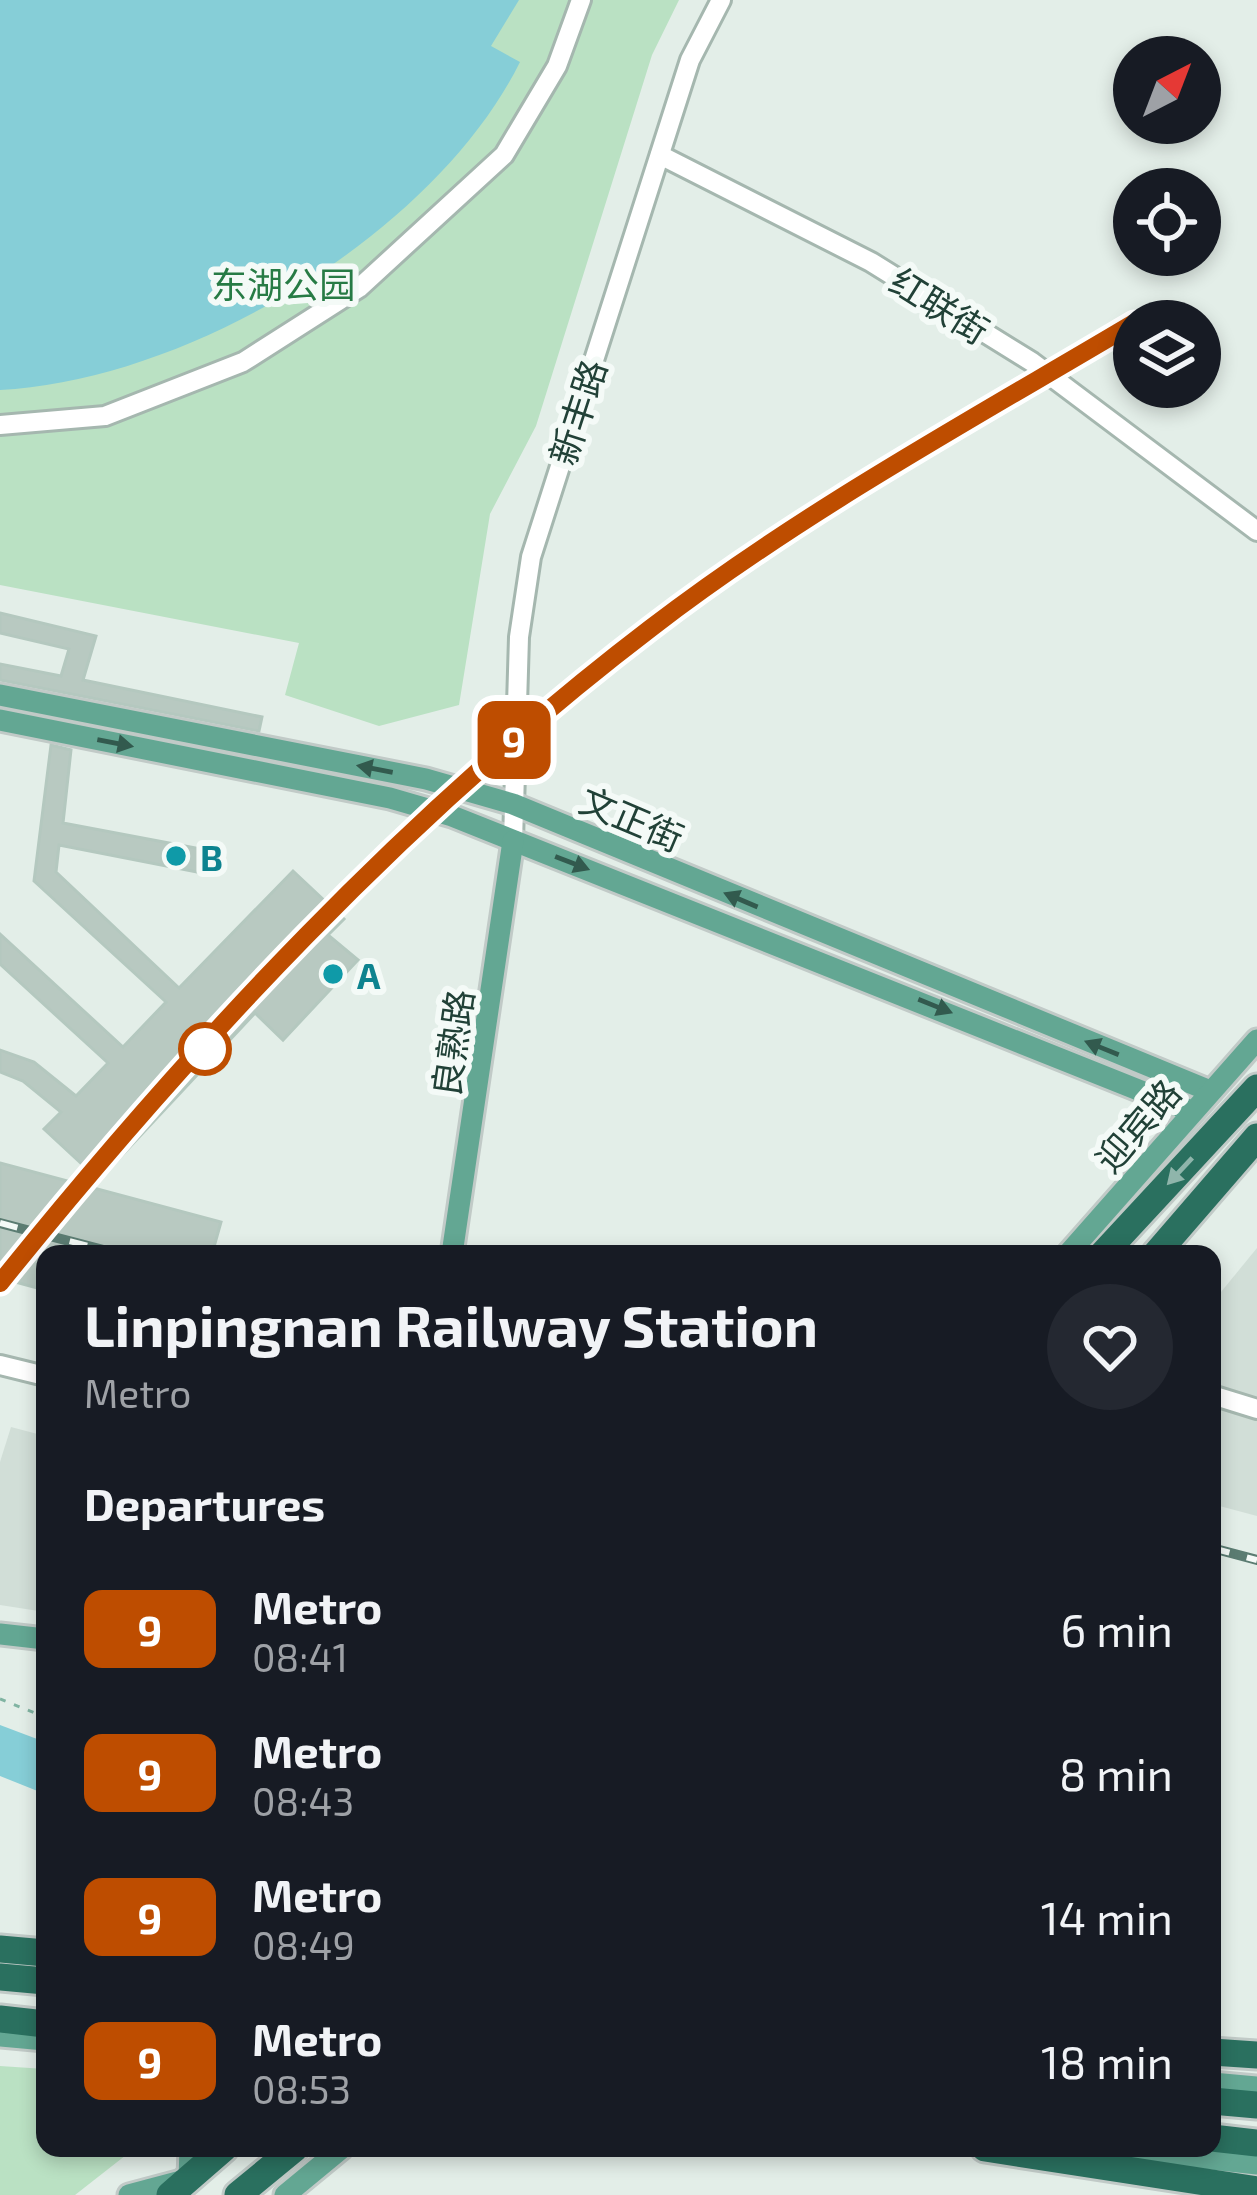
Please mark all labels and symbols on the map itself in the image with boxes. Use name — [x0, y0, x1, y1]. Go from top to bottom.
north arrow — [1113, 36, 1221, 144]
street label: 红联街 — [883, 258, 997, 352]
park label: 东湖公园 — [211, 262, 355, 305]
street label: 新丰路 — [540, 354, 614, 470]
line badge: 9 — [475, 701, 553, 779]
one-way arrow — [96, 734, 134, 753]
one-way arrow — [355, 759, 393, 778]
street label: 文正街 — [574, 777, 690, 859]
place label: B — [200, 835, 223, 878]
marker: B — [163, 843, 189, 869]
one-way arrow — [554, 854, 590, 873]
one-way arrow — [723, 890, 758, 910]
place label: A — [357, 953, 381, 996]
marker: A — [320, 961, 346, 987]
street label: 良熟路 — [423, 987, 481, 1099]
one-way arrow — [917, 997, 953, 1016]
unlabelled marker — [180, 1024, 230, 1074]
one-way arrow — [1083, 1038, 1119, 1057]
street label: 迎宾路 — [1085, 1070, 1189, 1180]
one-way arrow — [1167, 1156, 1194, 1185]

